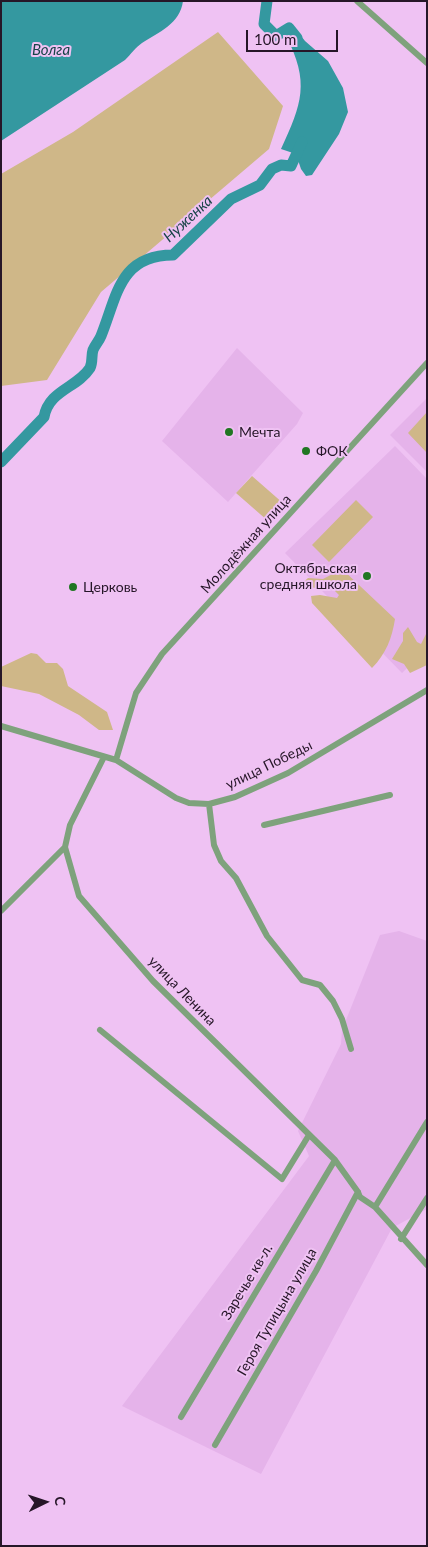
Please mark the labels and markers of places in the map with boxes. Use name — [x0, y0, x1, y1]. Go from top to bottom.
place label: Мечта — [239, 424, 280, 440]
marker: Мечта — [223, 426, 235, 438]
place label: ФОК — [316, 443, 348, 459]
marker: ФОК — [300, 445, 312, 457]
place label: Октябрьская средняя школа — [260, 560, 357, 592]
marker: Октябрьская средняя школа — [361, 570, 373, 582]
place label: Церковь — [83, 579, 137, 595]
marker: Церковь — [67, 581, 79, 593]

